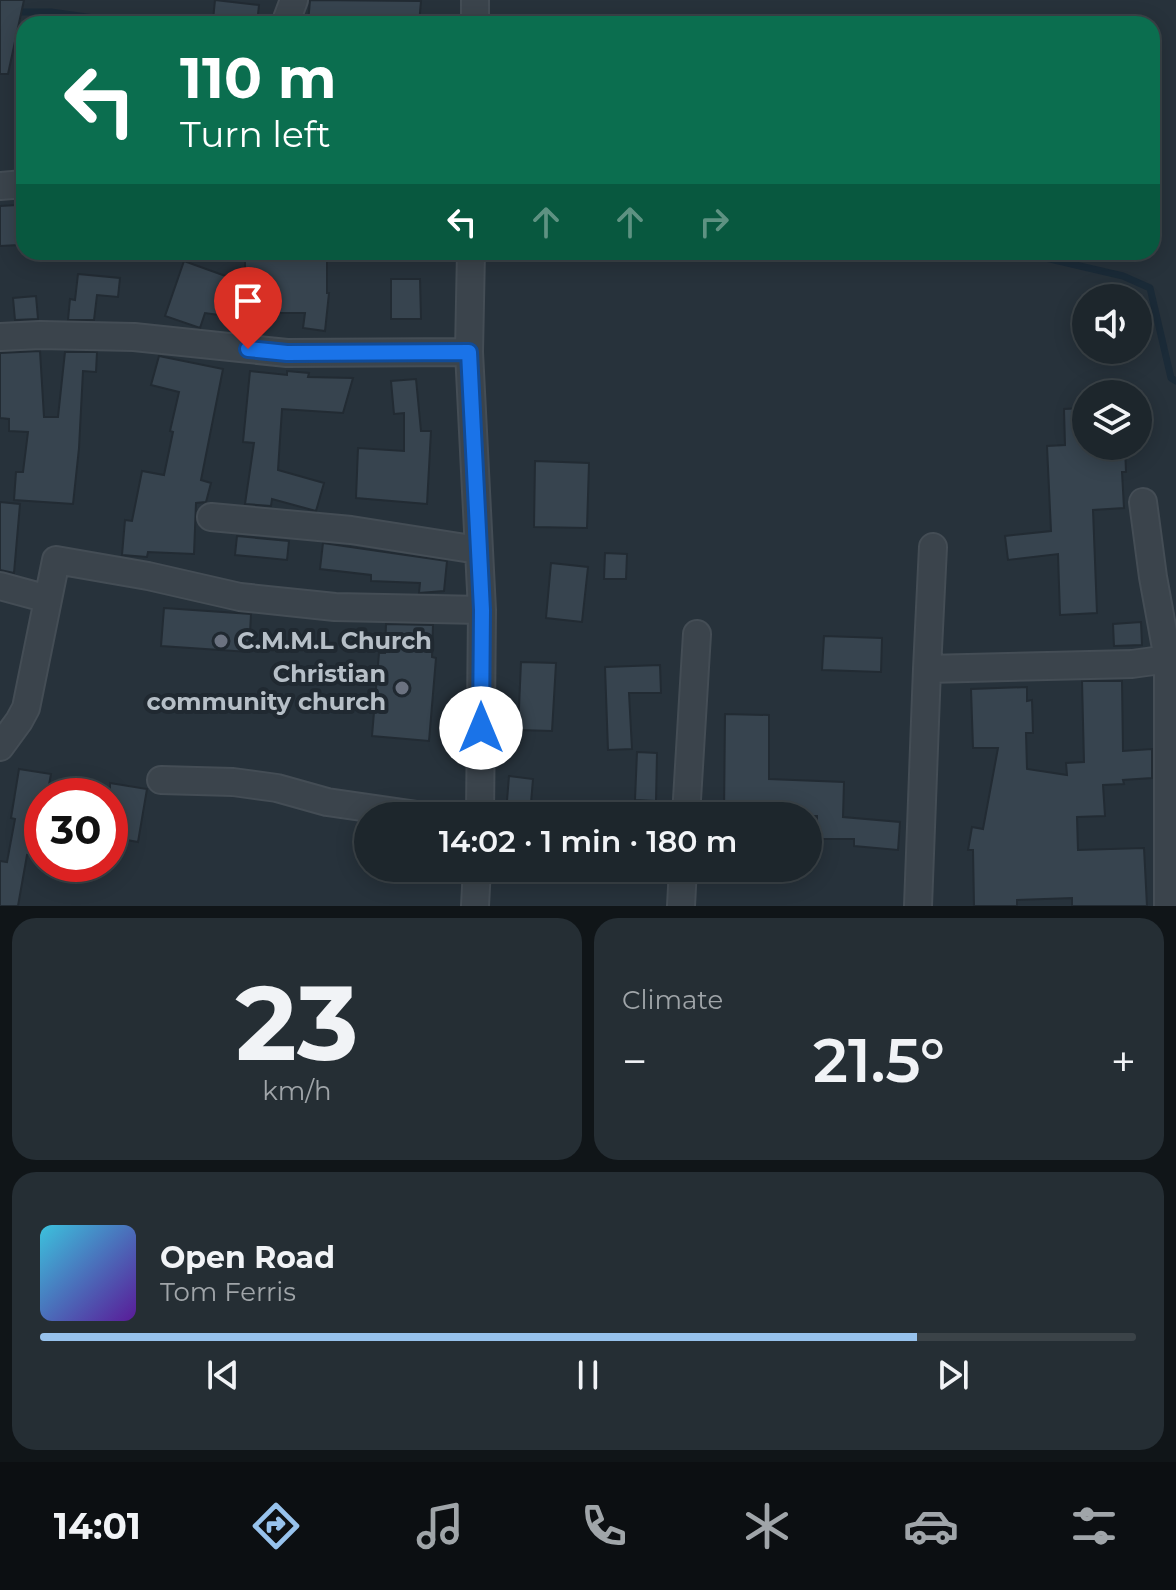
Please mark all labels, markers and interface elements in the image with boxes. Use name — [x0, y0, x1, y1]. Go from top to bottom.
text: 110 m — [180, 44, 337, 112]
icon: left — [48, 48, 152, 152]
text: Turn left — [180, 112, 331, 156]
icon: left — [440, 200, 484, 244]
icon: ahead — [524, 200, 568, 244]
icon: ahead — [608, 200, 652, 244]
icon: right — [692, 200, 736, 244]
pin — [214, 267, 282, 349]
icon: arrive — [226, 279, 270, 323]
map controls — [1072, 284, 1152, 460]
button: sound — [1072, 284, 1152, 364]
button: layers — [1072, 380, 1152, 460]
place label: C.M.M.L Church — [237, 626, 432, 655]
marker: C.M.M.L Church — [212, 632, 230, 650]
place label: Christian community church — [147, 659, 386, 716]
marker: Christian community church — [393, 679, 411, 697]
position arrow — [439, 686, 523, 770]
speed limit sign: 30 — [24, 778, 128, 882]
text: 14:02 · 1 min · 180 m — [439, 823, 737, 860]
text: 23 — [236, 959, 358, 1086]
text: Climate — [622, 984, 723, 1016]
text: 21.5° — [813, 1024, 945, 1097]
text: − — [622, 1034, 647, 1088]
text: + — [1111, 1034, 1136, 1088]
text: km/h — [262, 1075, 332, 1107]
text: Open Road — [160, 1239, 335, 1276]
text: Tom Ferris — [160, 1276, 296, 1308]
icon: previous — [201, 1353, 245, 1397]
icon: pause — [566, 1353, 610, 1397]
icon: next — [931, 1353, 975, 1397]
icon: directions — [248, 1498, 304, 1554]
icon: music — [412, 1498, 468, 1554]
icon: phone — [576, 1498, 632, 1554]
icon: climate — [739, 1498, 795, 1554]
icon: car — [903, 1498, 959, 1554]
icon: filters — [1066, 1498, 1122, 1554]
text: 14:01 — [54, 1504, 141, 1548]

